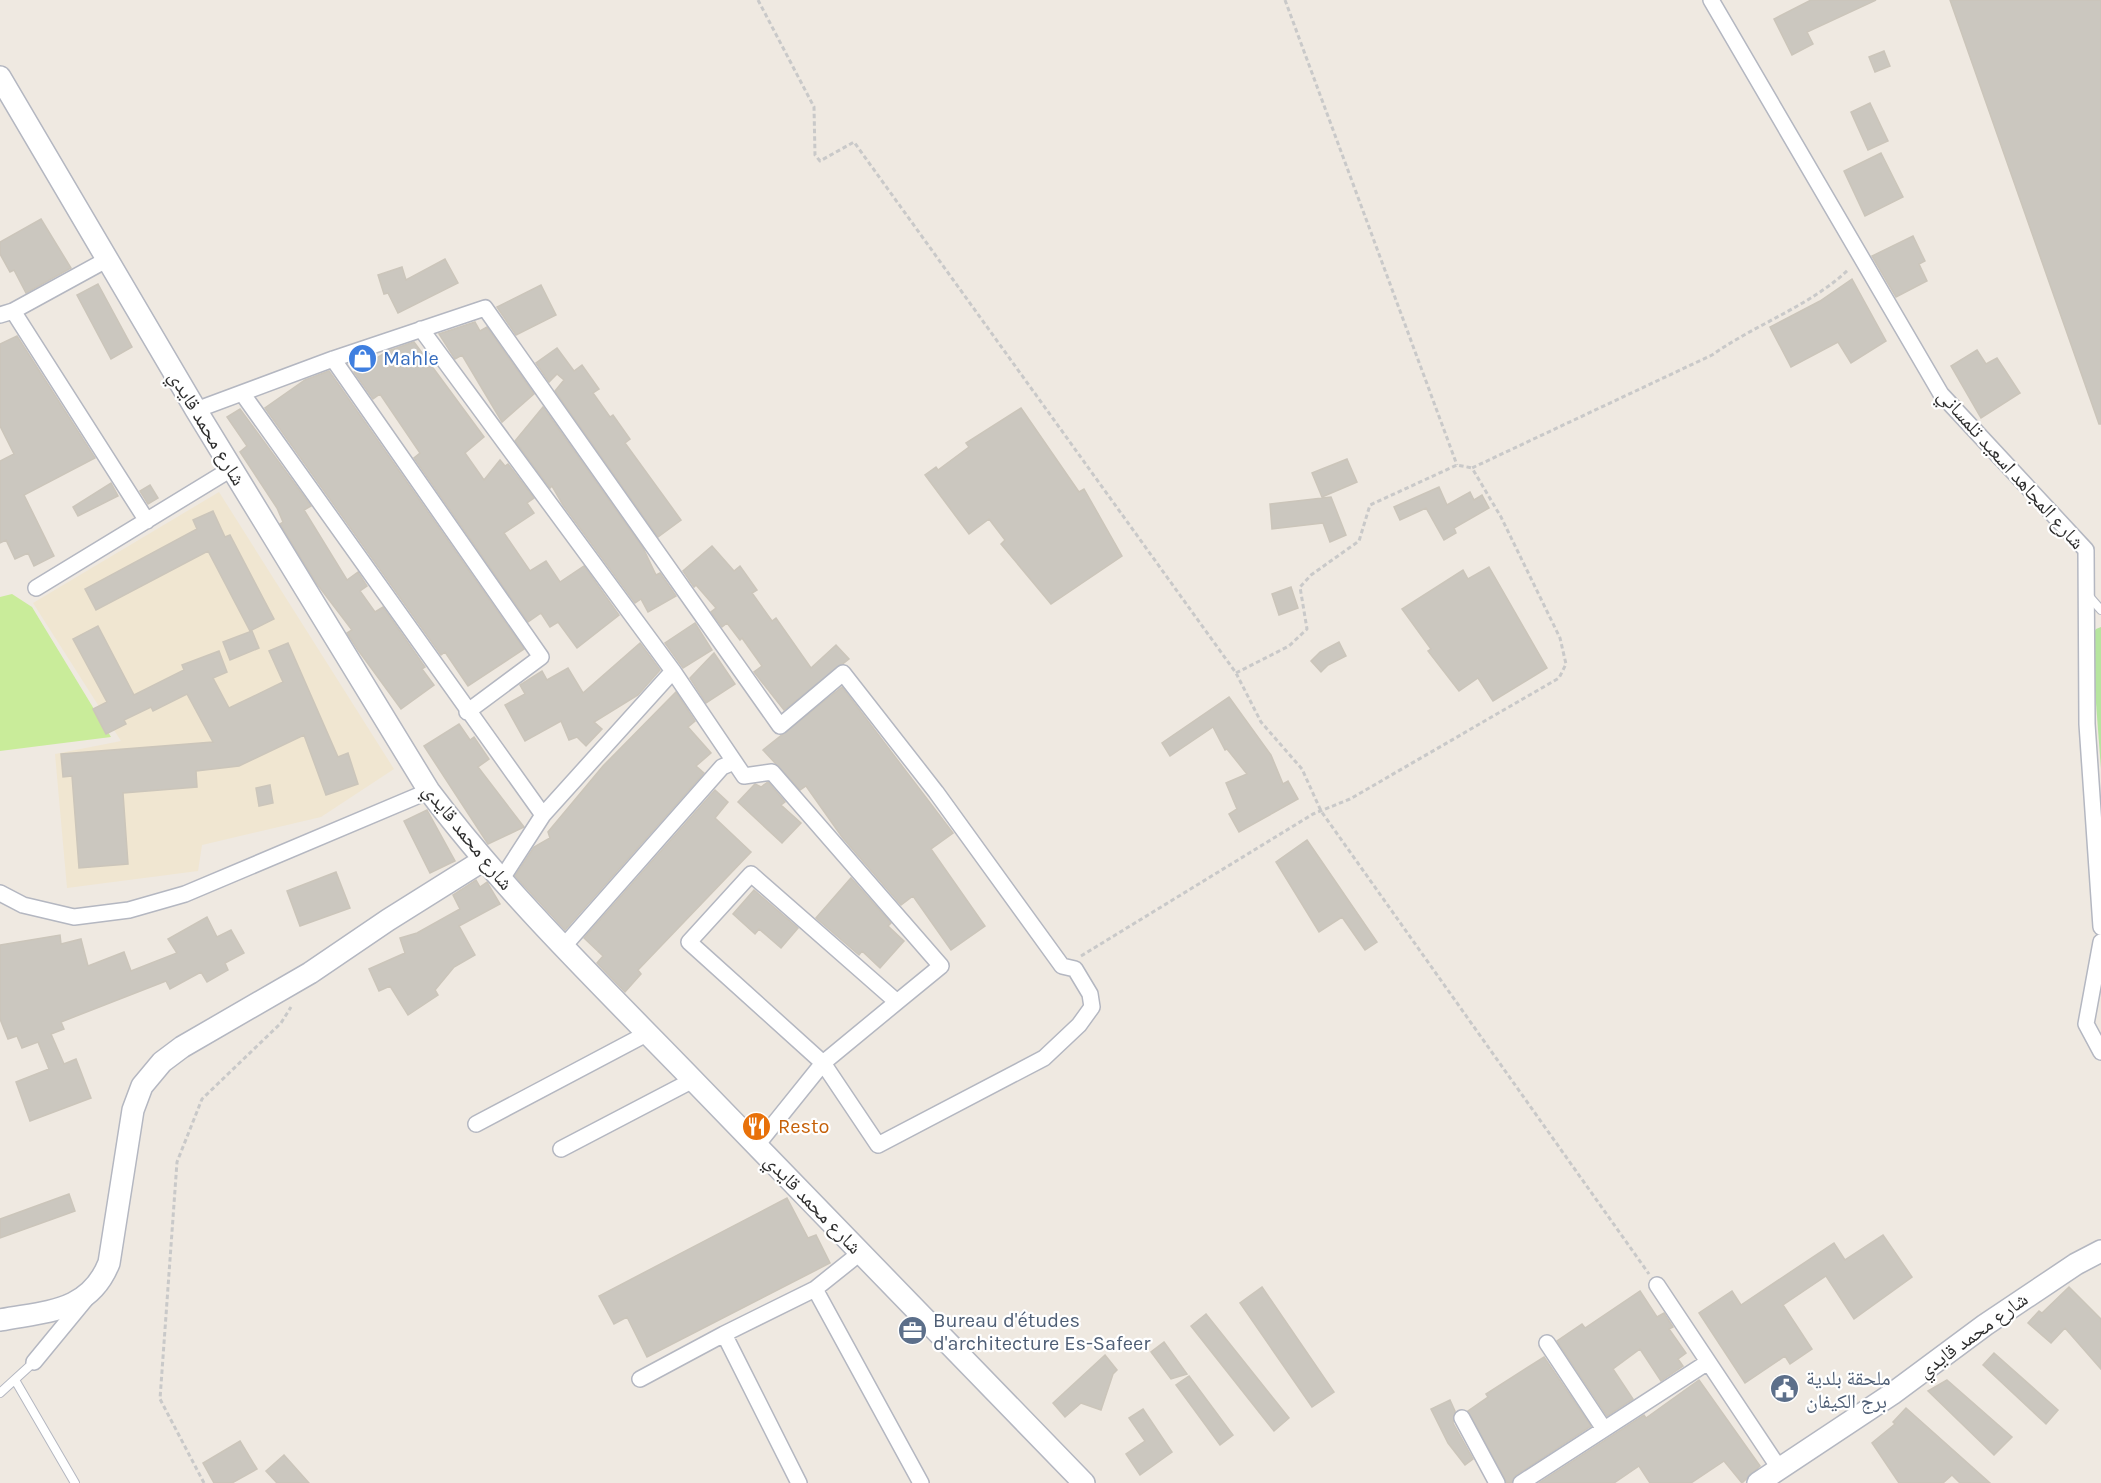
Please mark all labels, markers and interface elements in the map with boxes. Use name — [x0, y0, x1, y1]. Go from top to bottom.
shop icon: Mahle — [346, 342, 378, 374]
place label: Mahle — [383, 347, 439, 370]
street label: شارع محمد قايدي — [160, 366, 250, 492]
street label: شارع المجاهد اسعيد تلمساني — [1930, 384, 2089, 557]
street label: شارع محمد قايدي — [415, 779, 518, 897]
restaurant icon: Resto — [741, 1110, 773, 1142]
place label: Resto — [778, 1115, 829, 1138]
street label: شارع محمد قايدي — [757, 1149, 866, 1262]
street label: شارع محمد قايدي — [1914, 1288, 2035, 1386]
place label: Bureau d'études d'architecture Es-Safeer — [933, 1309, 1151, 1355]
office icon: Bureau d'études d'architecture Es-Safeer — [896, 1315, 928, 1347]
place label: ملحقة بلدية برج الكيفان — [1806, 1367, 1891, 1414]
public building icon: ملحقة بلدية برج الكيفان — [1769, 1373, 1801, 1405]

